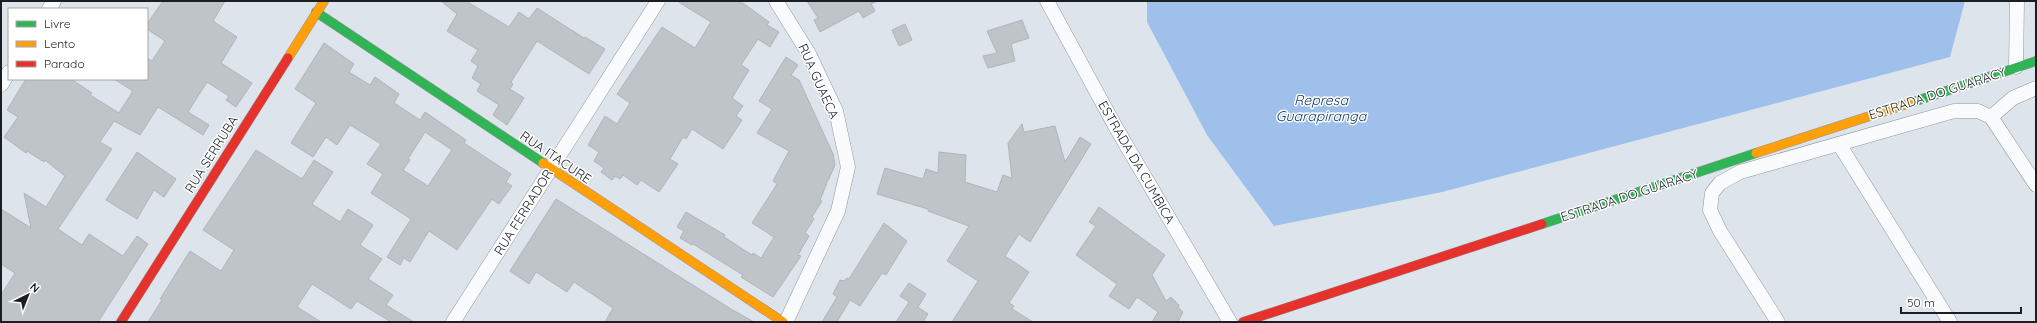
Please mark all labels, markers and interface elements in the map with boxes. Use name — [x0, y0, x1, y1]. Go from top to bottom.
legend — [8, 8, 148, 80]
text: Livre — [44, 16, 71, 31]
text: Lento — [44, 36, 75, 51]
street label: RUA GUAECA — [795, 41, 843, 122]
text: Parado — [44, 56, 85, 71]
street label: ESTRADA DO GUARACY — [1866, 63, 2008, 123]
water label: Represa Guarapiranga — [1276, 91, 1368, 125]
street label: ESTRADA DA CUMBICA — [1095, 98, 1179, 227]
street label: RUA SERRUBA — [181, 112, 241, 196]
street label: RUA ITACURE — [517, 127, 595, 187]
street label: ESTRADA DO GUARACY — [1558, 165, 1700, 225]
street label: RUA FERRADOR — [490, 166, 556, 258]
north arrow — [8, 275, 48, 315]
text: N — [27, 280, 43, 296]
scale bar — [1901, 289, 2021, 315]
text: 50 m — [1907, 295, 1935, 310]

